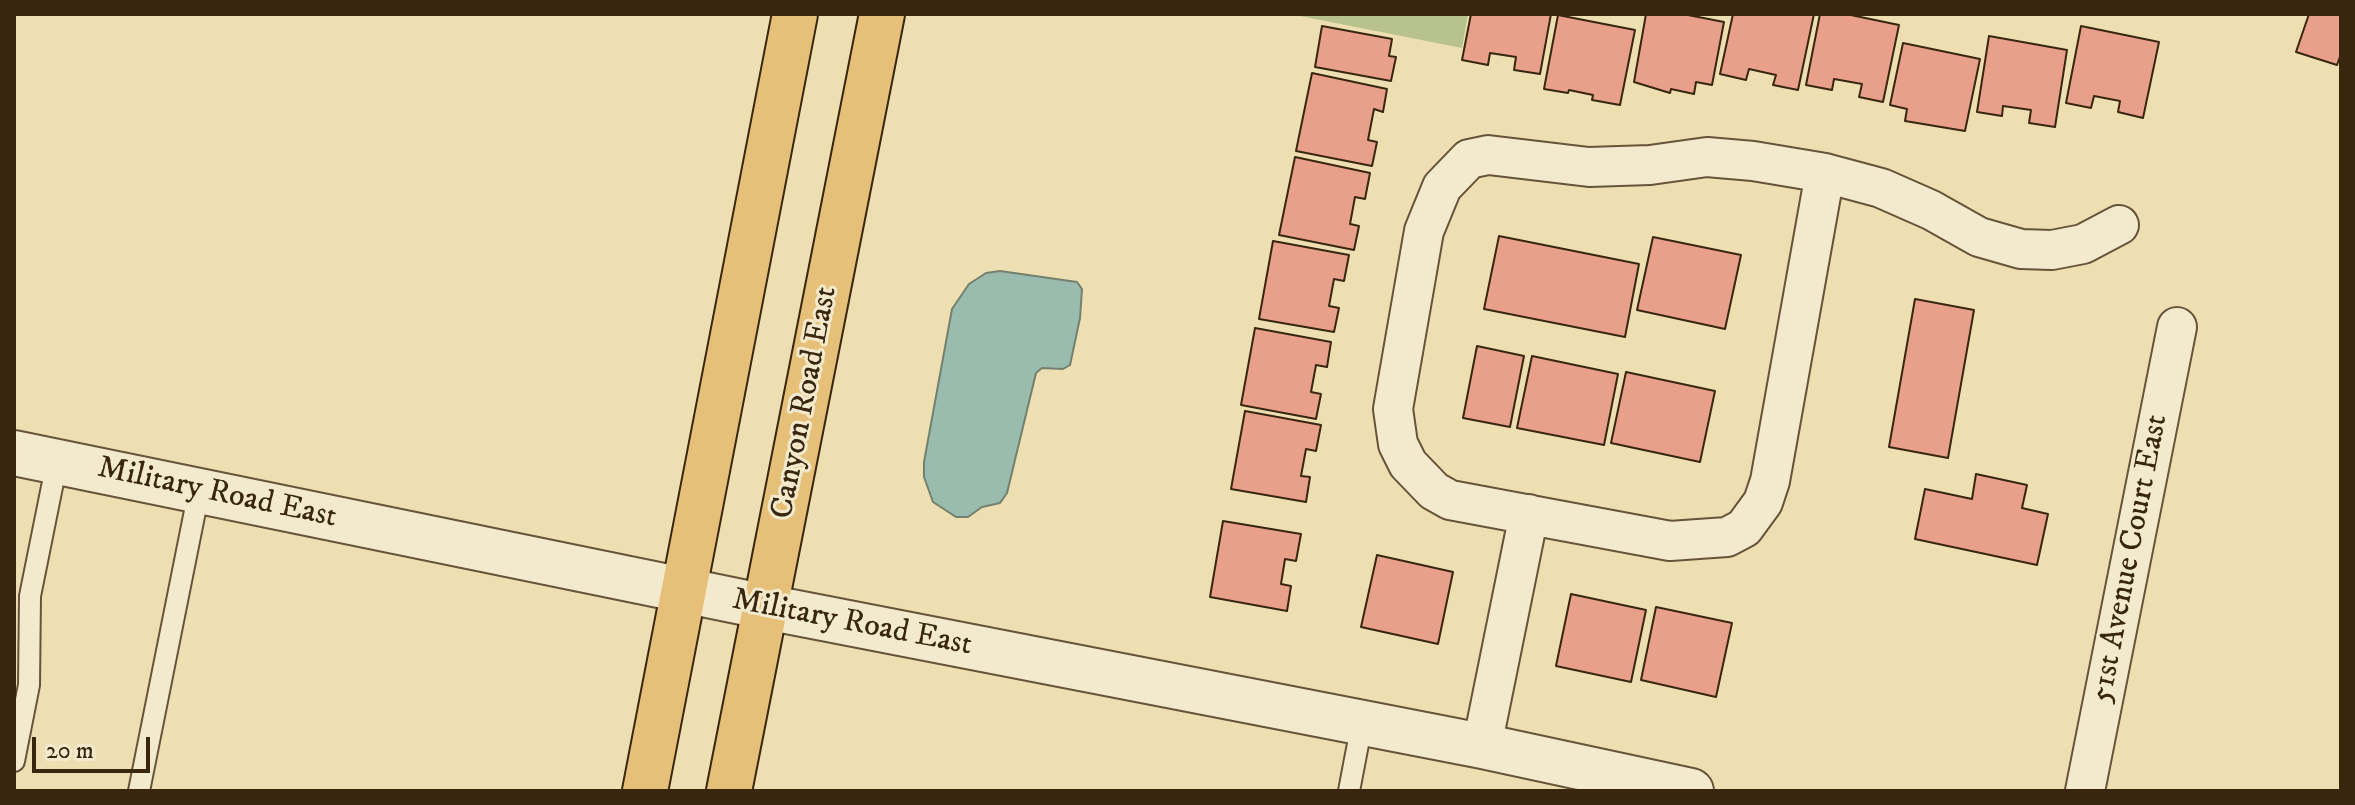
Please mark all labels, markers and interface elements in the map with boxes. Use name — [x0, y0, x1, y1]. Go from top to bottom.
street label: Canyon Road East — [765, 284, 847, 522]
street label: 51st Avenue Court East — [2084, 411, 2178, 707]
street label: Military Road East — [94, 450, 340, 538]
street label: Military Road East — [729, 582, 975, 666]
scale bar — [36, 721, 154, 771]
text: 20 m — [46, 736, 94, 766]

